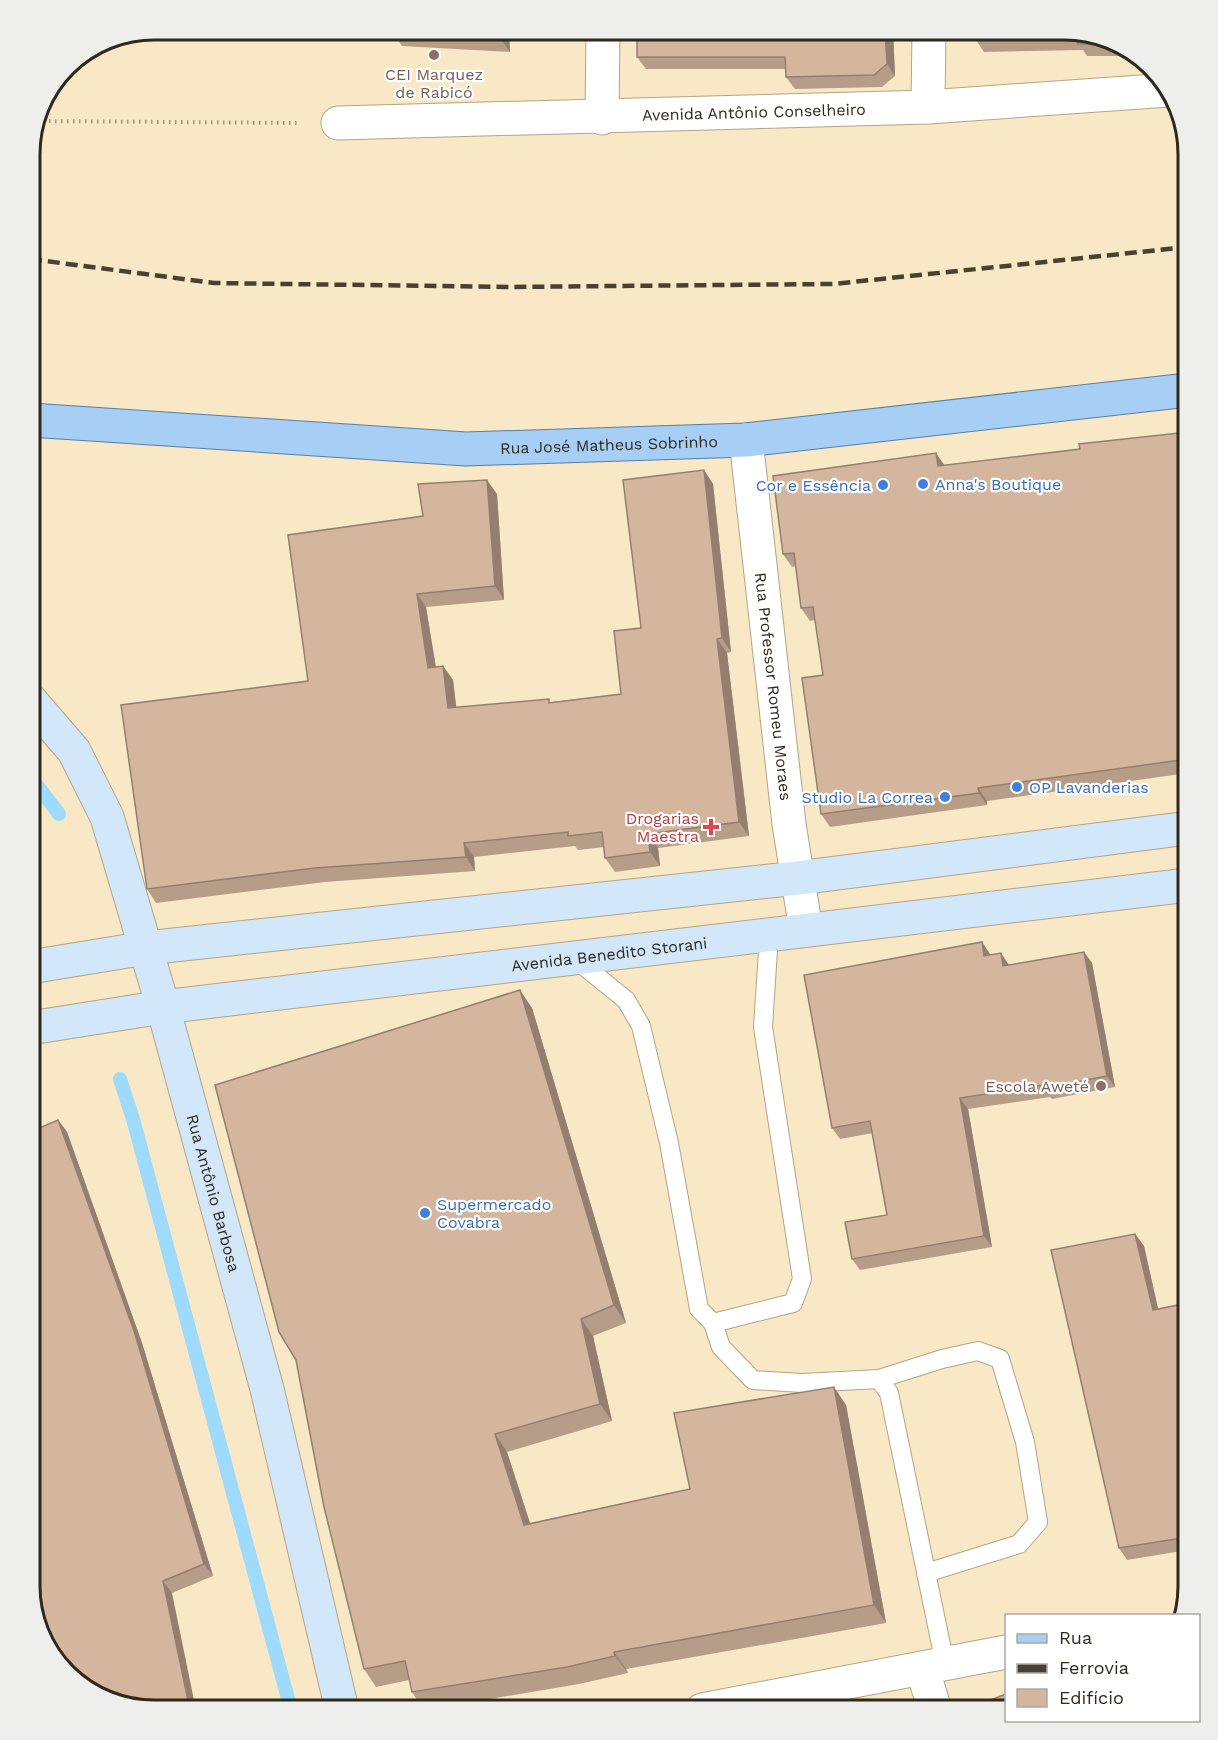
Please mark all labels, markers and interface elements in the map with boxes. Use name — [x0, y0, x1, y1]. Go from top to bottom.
marker: CEI Marquez de Rabicó — [427, 48, 441, 62]
place label: CEI Marquez de Rabicó — [385, 65, 483, 102]
street label: Avenida Antônio Conselheiro — [642, 100, 866, 125]
street label: Rua José Matheus Sobrinho — [500, 432, 718, 458]
place label: Anna's Boutique — [935, 475, 1061, 494]
place label: Cor e Essência — [756, 476, 871, 495]
marker: Anna's Boutique — [916, 477, 930, 491]
marker: Cor e Essência — [876, 478, 890, 492]
street label: Rua Professor Romeu Moraes — [751, 571, 795, 802]
place label: OP Lavanderias — [1029, 778, 1149, 797]
marker: OP Lavanderias — [1010, 780, 1024, 794]
place label: Studio La Correa — [801, 788, 933, 807]
marker: Studio La Correa — [938, 790, 952, 804]
place label: Drogarias Maestra — [626, 809, 699, 846]
marker: Drogarias Maestra — [704, 820, 718, 834]
street label: Avenida Benedito Storani — [510, 933, 708, 975]
place label: Escola Aweté — [985, 1077, 1089, 1096]
marker: Escola Aweté — [1094, 1079, 1108, 1093]
street label: Rua Antônio Barbosa — [183, 1112, 244, 1274]
place label: Supermercado Covabra — [437, 1195, 551, 1232]
marker: Supermercado Covabra — [418, 1206, 432, 1220]
legend — [1005, 1614, 1200, 1722]
text: Rua — [1059, 1627, 1092, 1648]
text: Ferrovia — [1059, 1657, 1129, 1678]
text: Edifício — [1059, 1687, 1124, 1708]

